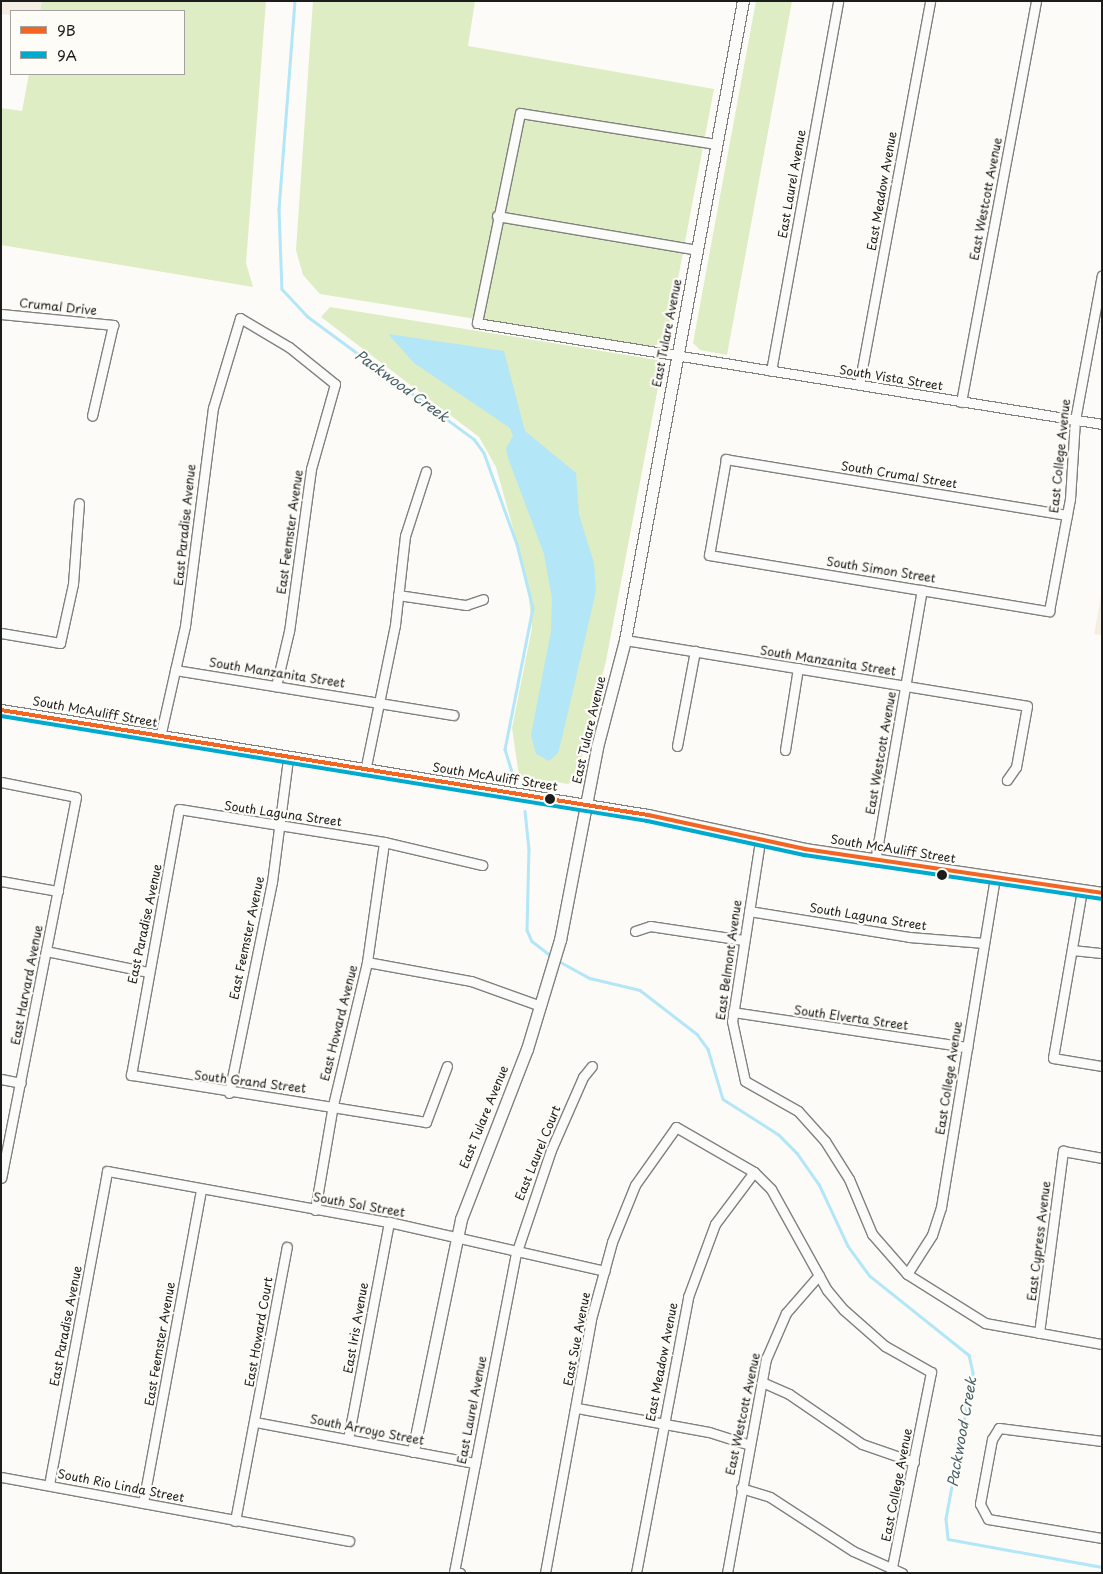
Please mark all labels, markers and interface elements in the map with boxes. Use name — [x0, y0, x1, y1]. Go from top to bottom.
legend — [10, 10, 185, 75]
text: 9B — [57, 18, 76, 41]
text: 9A — [57, 43, 77, 66]
street label: East Laurel Avenue — [775, 129, 809, 239]
street label: East Meadow Avenue — [864, 130, 900, 252]
street label: East Westcott Avenue — [967, 137, 1005, 261]
street label: East Tulare Avenue — [649, 278, 685, 388]
street label: Crumal Drive — [19, 296, 97, 318]
water label: Packwood Creek — [352, 346, 452, 426]
street label: South Vista Street — [838, 363, 944, 393]
street label: East College Avenue — [1047, 398, 1073, 514]
street label: South Crumal Street — [839, 459, 959, 491]
street label: East Paradise Avenue — [171, 463, 199, 587]
street label: East Feemster Avenue — [274, 469, 306, 595]
street label: South Simon Street — [825, 554, 937, 586]
street label: South Manzanita Street — [758, 643, 898, 679]
street label: South Manzanita Street — [207, 655, 347, 691]
street label: East Tulare Avenue — [570, 675, 608, 785]
street label: East Westcott Avenue — [863, 691, 899, 815]
street label: South McAuliff Street — [31, 694, 159, 730]
street label: South McAuliff Street — [431, 760, 559, 794]
unlabelled marker — [545, 794, 555, 804]
street label: South Laguna Street — [223, 799, 343, 829]
street label: South McAuliff Street — [829, 832, 957, 866]
street label: East Paradise Avenue — [125, 863, 165, 985]
unlabelled marker — [937, 870, 947, 880]
street label: East Feemster Avenue — [227, 875, 267, 1001]
street label: East Belmont Avenue — [713, 899, 745, 1021]
street label: South Laguna Street — [808, 901, 928, 933]
street label: East Harvard Avenue — [8, 924, 46, 1046]
street label: East Howard Avenue — [318, 963, 360, 1083]
street label: South Elverta Street — [792, 1003, 910, 1033]
street label: East College Avenue — [933, 1020, 965, 1136]
street label: East Tulare Avenue — [457, 1063, 511, 1171]
street label: South Grand Street — [193, 1068, 307, 1096]
street label: East Laurel Court — [512, 1103, 564, 1203]
street label: East Cypress Avenue — [1025, 1181, 1053, 1301]
street label: South Sol Street — [311, 1190, 407, 1220]
street label: East Paradise Avenue — [47, 1265, 85, 1387]
street label: East Howard Court — [242, 1276, 276, 1388]
street label: East Feemster Avenue — [142, 1281, 178, 1407]
street label: East Iris Avenue — [341, 1282, 371, 1374]
street label: East Sue Avenue — [561, 1291, 593, 1387]
street label: East Meadow Avenue — [643, 1301, 681, 1423]
street label: East Westcott Avenue — [723, 1352, 763, 1476]
street label: East Laurel Avenue — [455, 1355, 489, 1465]
water label: Packwood Creek — [944, 1375, 980, 1489]
street label: South Arroyo Street — [308, 1412, 426, 1448]
street label: East College Avenue — [879, 1427, 915, 1543]
street label: South Rio Linda Street — [56, 1466, 186, 1506]

